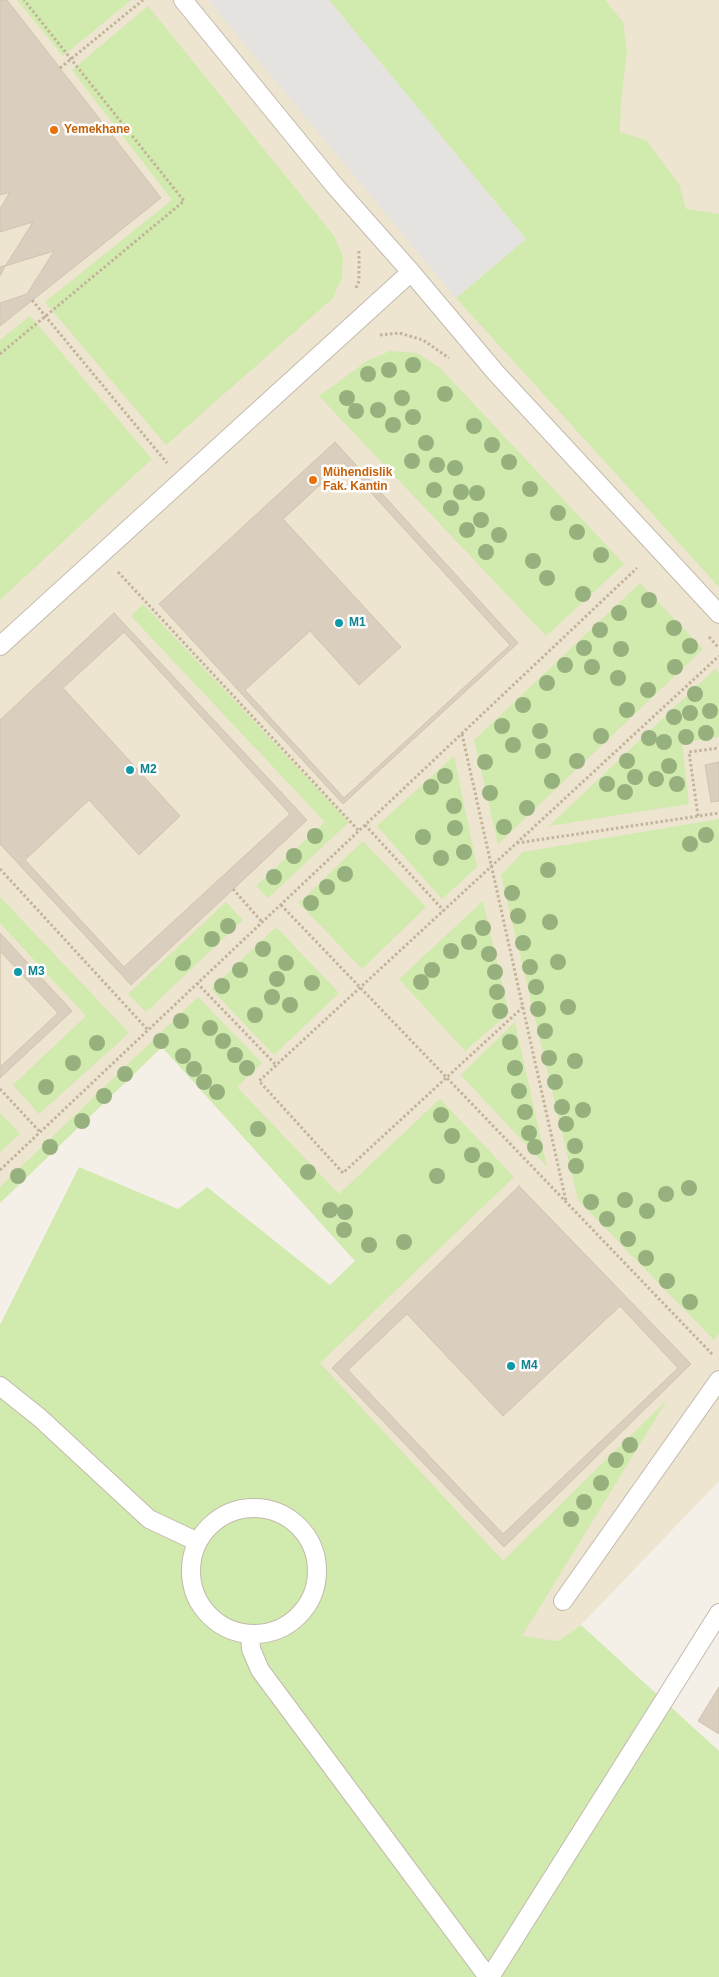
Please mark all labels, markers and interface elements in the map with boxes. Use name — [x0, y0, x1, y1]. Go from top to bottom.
place label: Yemekhane — [64, 123, 130, 137]
marker: Yemekhane — [48, 124, 60, 136]
place label: Mühendislik Fak. Kantin — [323, 466, 392, 494]
marker: Mühendislik Fak. Kantin — [307, 474, 319, 486]
place label: M1 — [349, 616, 366, 630]
marker: M1 — [333, 617, 345, 629]
place label: M2 — [140, 763, 157, 777]
marker: M2 — [124, 764, 136, 776]
place label: M3 — [28, 965, 45, 979]
marker: M3 — [12, 966, 24, 978]
place label: M4 — [521, 1359, 538, 1373]
marker: M4 — [505, 1360, 517, 1372]

